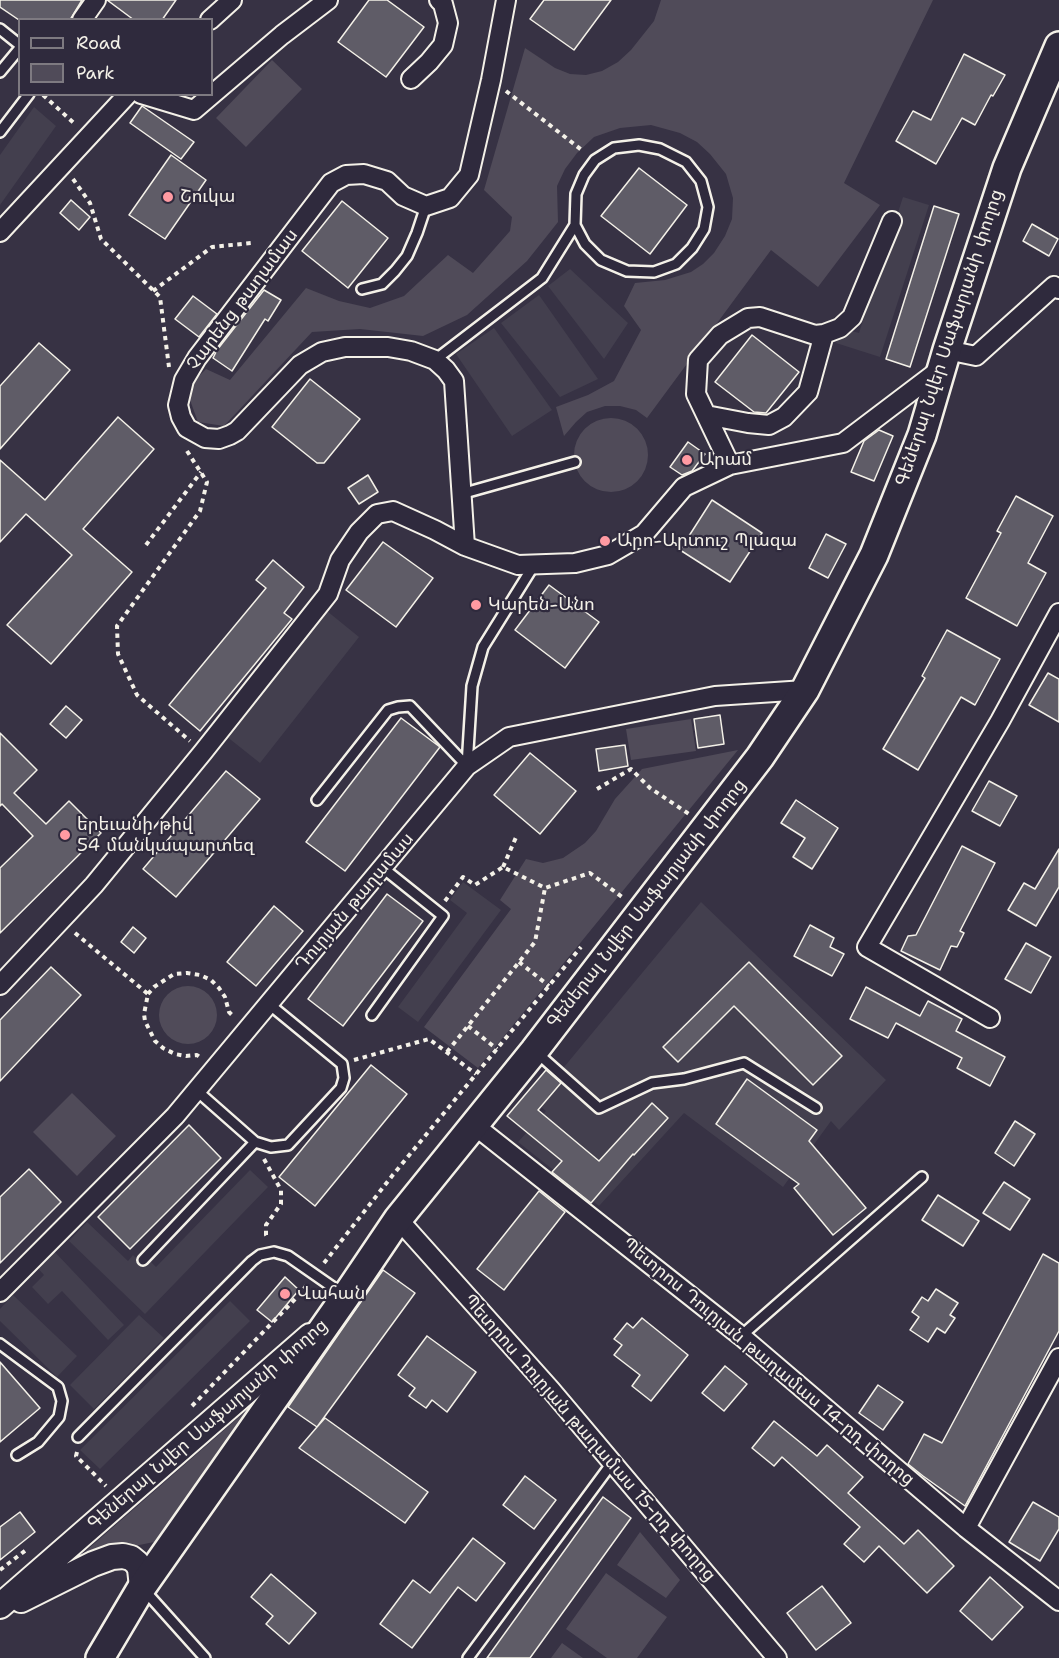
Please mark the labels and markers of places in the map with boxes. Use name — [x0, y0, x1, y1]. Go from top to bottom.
place label: Շուկա — [180, 186, 235, 208]
marker: Շուկա — [161, 190, 175, 204]
place label: Արամ — [699, 449, 752, 471]
marker: Արամ — [680, 453, 694, 467]
place label: Արո-Արտուշ Պլազա — [617, 530, 797, 552]
marker: Արո-Արտուշ Պլազա — [598, 534, 612, 548]
place label: Կարեն-Անո — [488, 594, 595, 616]
marker: Կարեն-Անո — [469, 598, 483, 612]
place label: երեւանի թիվ 54 մանկապարտեզ — [77, 814, 254, 856]
marker: երեւանի թիվ 54 մանկապարտեզ — [58, 828, 72, 842]
place label: Վահան — [297, 1283, 365, 1305]
marker: Վահան — [278, 1287, 292, 1301]

